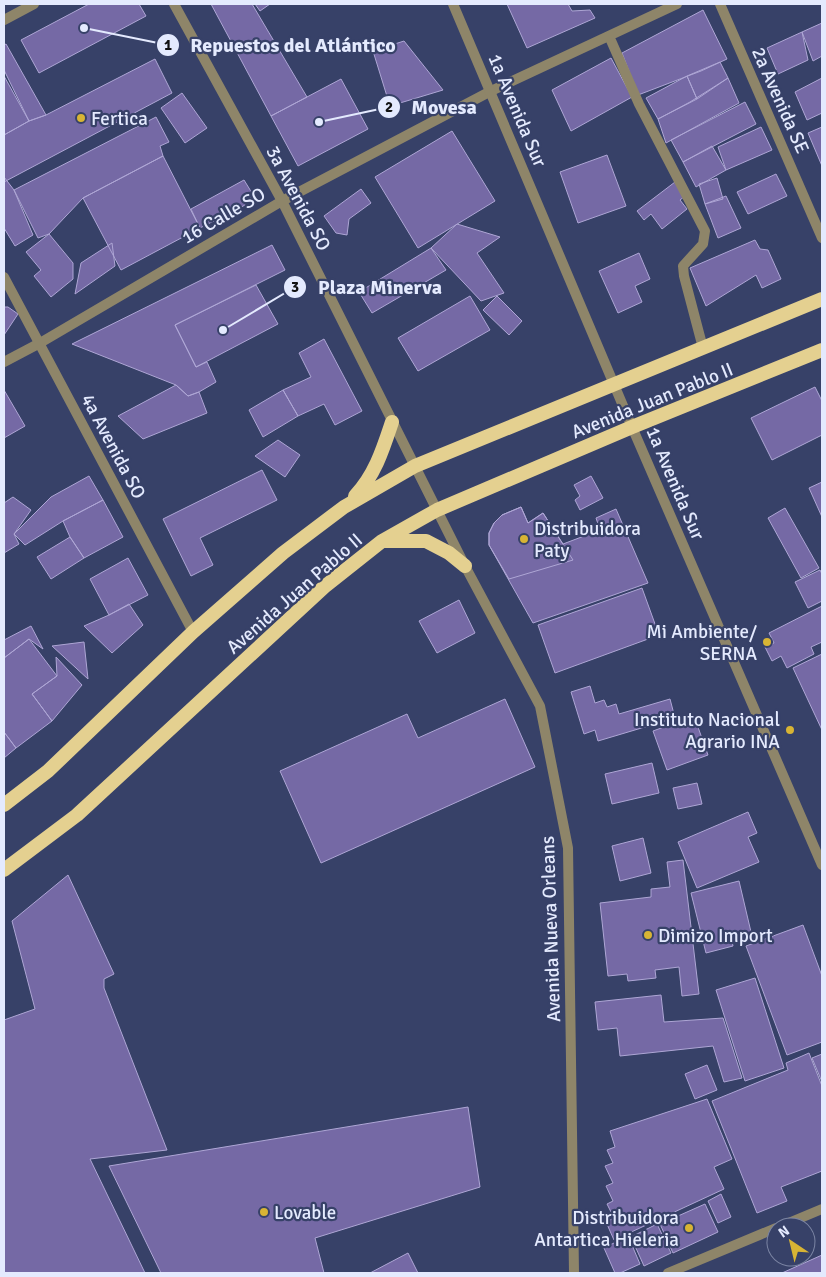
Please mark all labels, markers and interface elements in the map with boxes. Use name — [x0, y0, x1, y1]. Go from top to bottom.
callout: Repuestos del Atlántico — [155, 28, 406, 63]
text: Repuestos del Atlántico — [190, 33, 396, 58]
text: 1 — [164, 36, 172, 54]
street label: 2a Avenida SE — [746, 43, 814, 157]
street label: 1a Avenida Sur — [482, 50, 552, 171]
callout: Movesa — [377, 90, 487, 125]
text: Movesa — [411, 95, 477, 120]
text: 2 — [385, 98, 393, 116]
place label: Fertica — [91, 107, 148, 131]
marker: Fertica — [75, 112, 87, 124]
street label: 3a Avenida SO — [260, 142, 336, 255]
street label: 16 Calle SO — [177, 182, 270, 250]
callout: Plaza Minerva — [283, 270, 452, 305]
text: Plaza Minerva — [318, 275, 442, 300]
text: 3 — [291, 278, 299, 296]
street label: Avenida Juan Pablo II — [568, 358, 737, 444]
street label: 4a Avenida SO — [75, 390, 151, 503]
street label: 1a Avenida Sur — [640, 423, 710, 544]
place label: Distribuidora Paty — [534, 517, 641, 563]
street label: Avenida Juan Pablo II — [222, 528, 368, 659]
marker: Distribuidora Paty — [518, 533, 530, 545]
place label: Mi Ambiente/ SERNA — [647, 620, 757, 666]
marker: Mi Ambiente/ SERNA — [761, 636, 773, 648]
place label: Instituto Nacional Agrario INA — [634, 708, 780, 754]
marker: Instituto Nacional Agrario INA — [784, 724, 796, 736]
street label: Avenida Nueva Orleans — [536, 835, 566, 1022]
place label: Dimizo Import — [658, 924, 773, 948]
marker: Dimizo Import — [642, 929, 654, 941]
place label: Lovable — [274, 1201, 336, 1225]
marker: Lovable — [258, 1206, 270, 1218]
place label: Distribuidora Antartica Hieleria — [534, 1206, 679, 1252]
north arrow — [766, 1217, 816, 1267]
marker: Distribuidora Antartica Hieleria — [683, 1222, 695, 1234]
text: N — [775, 1222, 793, 1242]

